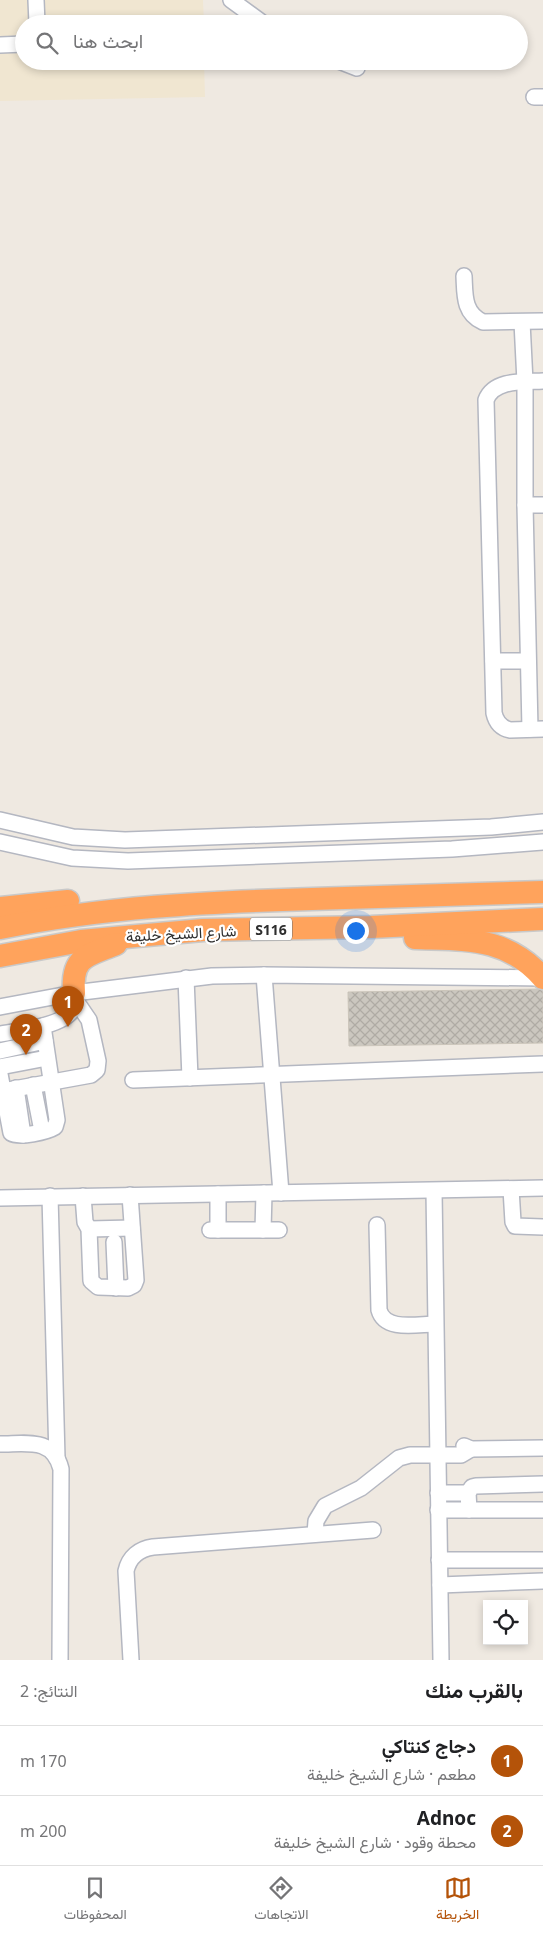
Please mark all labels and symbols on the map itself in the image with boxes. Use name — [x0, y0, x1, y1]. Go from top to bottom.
road number: S116 — [250, 918, 292, 941]
your location — [343, 918, 369, 944]
street label: شارع الشيخ خليفة — [125, 920, 237, 948]
pin: 1 — [52, 986, 84, 1027]
pin: 2 — [10, 1014, 42, 1055]

